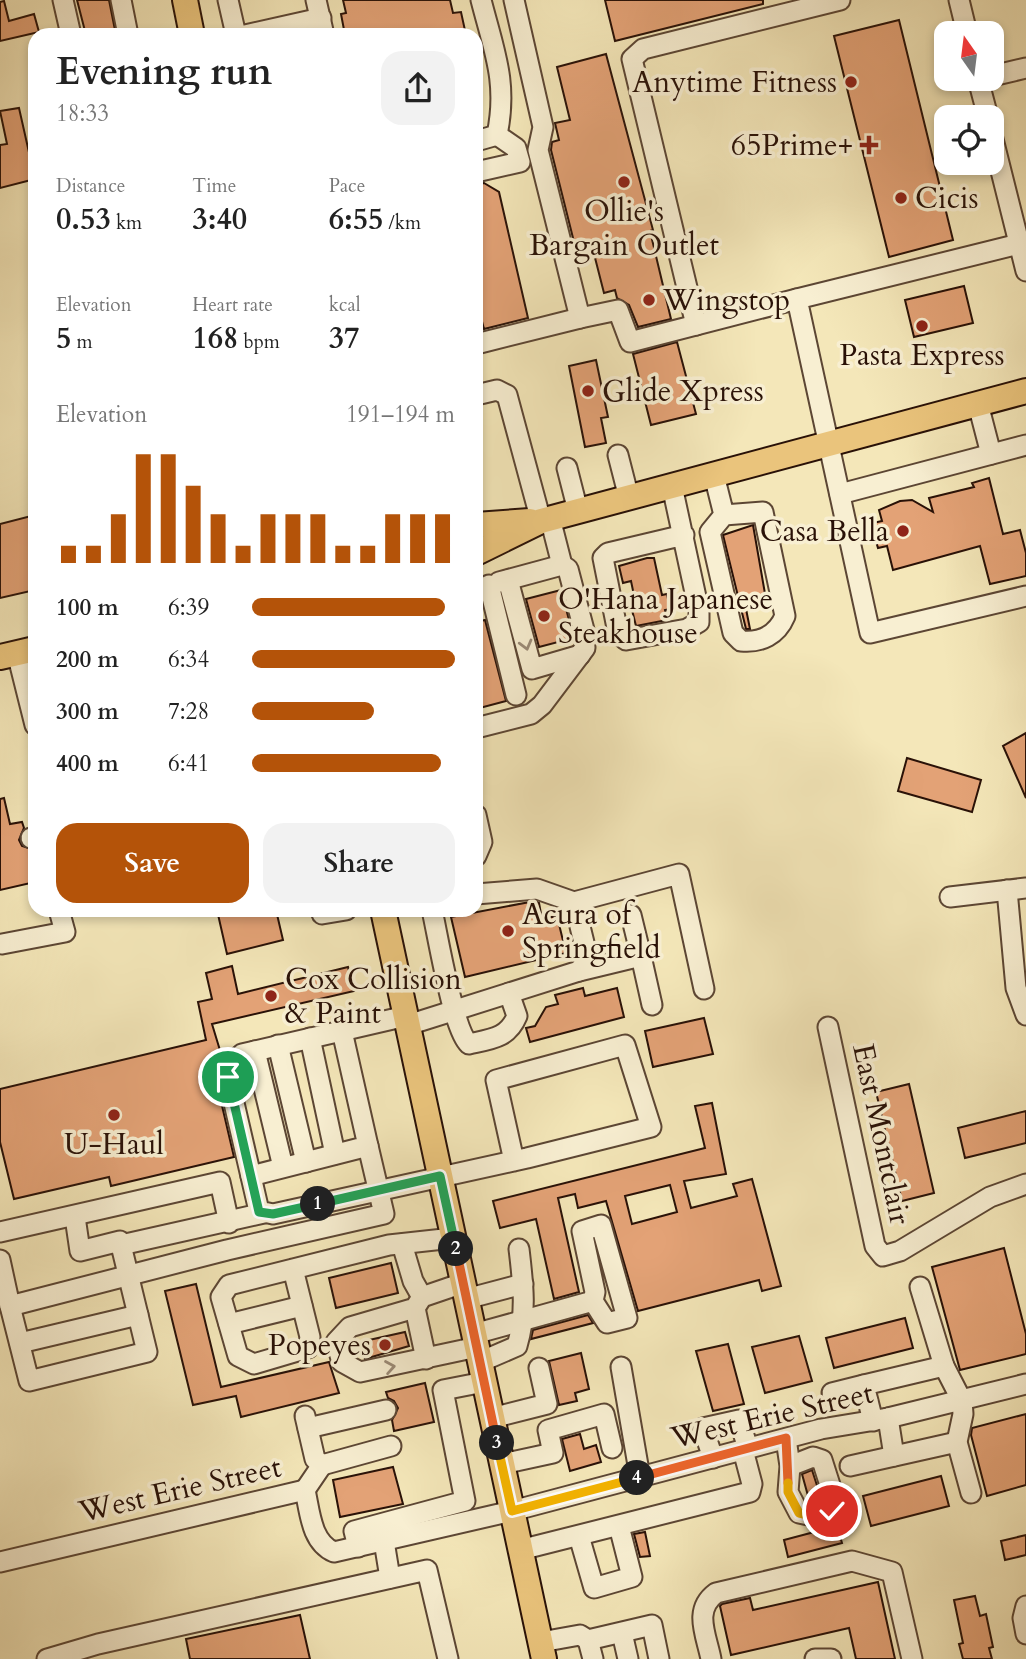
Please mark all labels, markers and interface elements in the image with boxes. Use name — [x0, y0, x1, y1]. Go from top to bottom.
north arrow — [934, 21, 1004, 91]
map controls — [934, 21, 1004, 175]
text: Evening run — [56, 46, 272, 98]
button: share — [381, 51, 455, 125]
place label: Anytime Fitness — [632, 62, 837, 103]
marker: Anytime Fitness — [843, 74, 859, 90]
text: 18:33 — [56, 98, 109, 129]
button: locate — [934, 105, 1004, 175]
place label: 65Prime+ — [731, 125, 853, 166]
marker: 65Prime+ — [859, 135, 879, 155]
text: Distance — [56, 173, 125, 199]
text: Time — [192, 173, 236, 199]
text: Pace — [329, 173, 365, 199]
marker: Ollie's Bargain Outlet — [616, 174, 632, 190]
place label: Cicis — [915, 178, 979, 219]
marker: Cicis — [893, 190, 909, 206]
place label: Ollie's Bargain Outlet — [529, 191, 720, 266]
text: 0.53 — [56, 199, 111, 240]
text: 3:40 — [192, 199, 247, 240]
text: 6:55 — [329, 199, 383, 240]
text: km — [111, 210, 142, 236]
text: /km — [383, 210, 421, 236]
place label: Wingstop — [662, 280, 790, 321]
text: Elevation — [56, 292, 131, 318]
text: Heart rate — [192, 292, 273, 318]
text: kcal — [329, 292, 361, 318]
marker: Wingstop — [641, 292, 657, 308]
text: 5 — [56, 318, 71, 359]
text: 168 — [192, 318, 238, 359]
text: 37 — [329, 318, 359, 359]
marker: Pasta Express — [914, 318, 930, 334]
text: m — [71, 329, 93, 355]
text: bpm — [238, 329, 280, 355]
place label: Pasta Express — [839, 335, 1005, 376]
place label: Glide Xpress — [602, 371, 764, 412]
marker: Glide Xpress — [580, 383, 596, 399]
text: Elevation — [56, 399, 147, 430]
text: 191–194 m — [346, 399, 455, 430]
place label: Casa Bella — [760, 511, 889, 552]
marker: Casa Bella — [895, 523, 911, 539]
place label: O'Hana Japanese Steakhouse — [558, 579, 773, 654]
text: 100 m — [56, 592, 119, 623]
text: 6:39 — [168, 592, 209, 623]
marker: O'Hana Japanese Steakhouse — [536, 608, 552, 624]
one-way arrow — [518, 639, 532, 651]
text: 200 m — [56, 644, 119, 675]
text: 6:34 — [168, 644, 209, 675]
text: 300 m — [56, 696, 119, 727]
text: 7:28 — [168, 696, 209, 727]
text: 400 m — [56, 748, 119, 779]
text: 6:41 — [168, 748, 209, 779]
button: Save — [56, 823, 249, 903]
button: Share — [263, 823, 455, 903]
place label: Acura of Springfield — [522, 894, 660, 969]
marker: Acura of Springfield — [500, 923, 516, 939]
place label: Cox Collision & Paint — [285, 959, 462, 1034]
marker: Cox Collision & Paint — [263, 988, 279, 1004]
street label: East Montclair — [842, 1040, 921, 1228]
pin — [198, 1047, 258, 1107]
icon: arrive — [209, 1058, 247, 1096]
marker: U-Haul — [106, 1107, 122, 1123]
place label: U-Haul — [64, 1124, 164, 1165]
pin: 1 — [300, 1186, 336, 1222]
text: 1 — [313, 1190, 322, 1216]
pin: 2 — [438, 1232, 474, 1266]
text: 2 — [451, 1235, 460, 1261]
place label: Popeyes — [268, 1325, 371, 1366]
marker: Popeyes — [377, 1337, 393, 1353]
one-way arrow — [384, 1360, 396, 1375]
street label: West Erie Street — [666, 1372, 878, 1459]
pin: 3 — [480, 1426, 514, 1460]
text: 3 — [492, 1429, 501, 1455]
street label: West Erie Street — [74, 1446, 286, 1533]
pin: 4 — [620, 1460, 654, 1496]
text: 4 — [632, 1464, 641, 1490]
pin — [802, 1481, 862, 1541]
icon: check — [813, 1492, 851, 1530]

